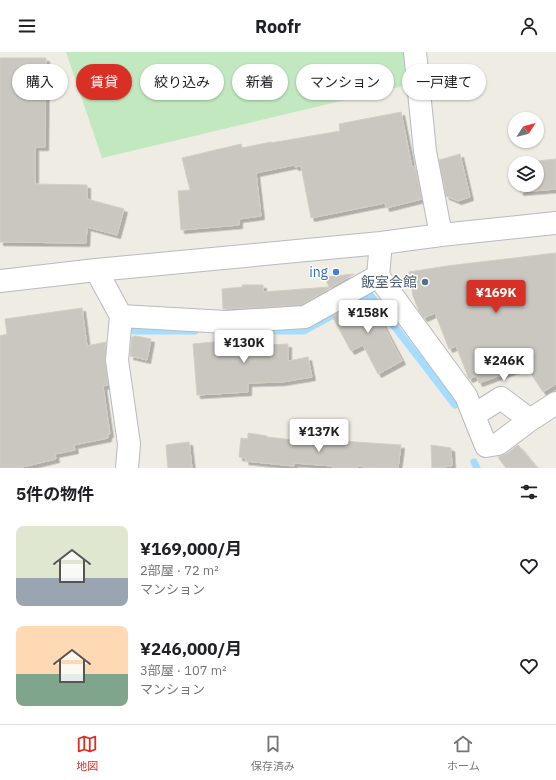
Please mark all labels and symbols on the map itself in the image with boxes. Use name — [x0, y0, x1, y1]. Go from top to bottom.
north arrow — [508, 112, 544, 148]
place label: ing — [309, 263, 329, 281]
marker: ing — [331, 267, 341, 277]
place label: 飯室会館 — [361, 273, 417, 291]
marker: 飯室会館 — [420, 277, 430, 287]
pin: ¥169K — [468, 280, 524, 314]
pin: ¥158K — [340, 300, 396, 334]
pin: ¥130K — [216, 330, 272, 364]
pin: ¥246K — [476, 348, 532, 382]
pin: ¥137K — [291, 419, 347, 453]

